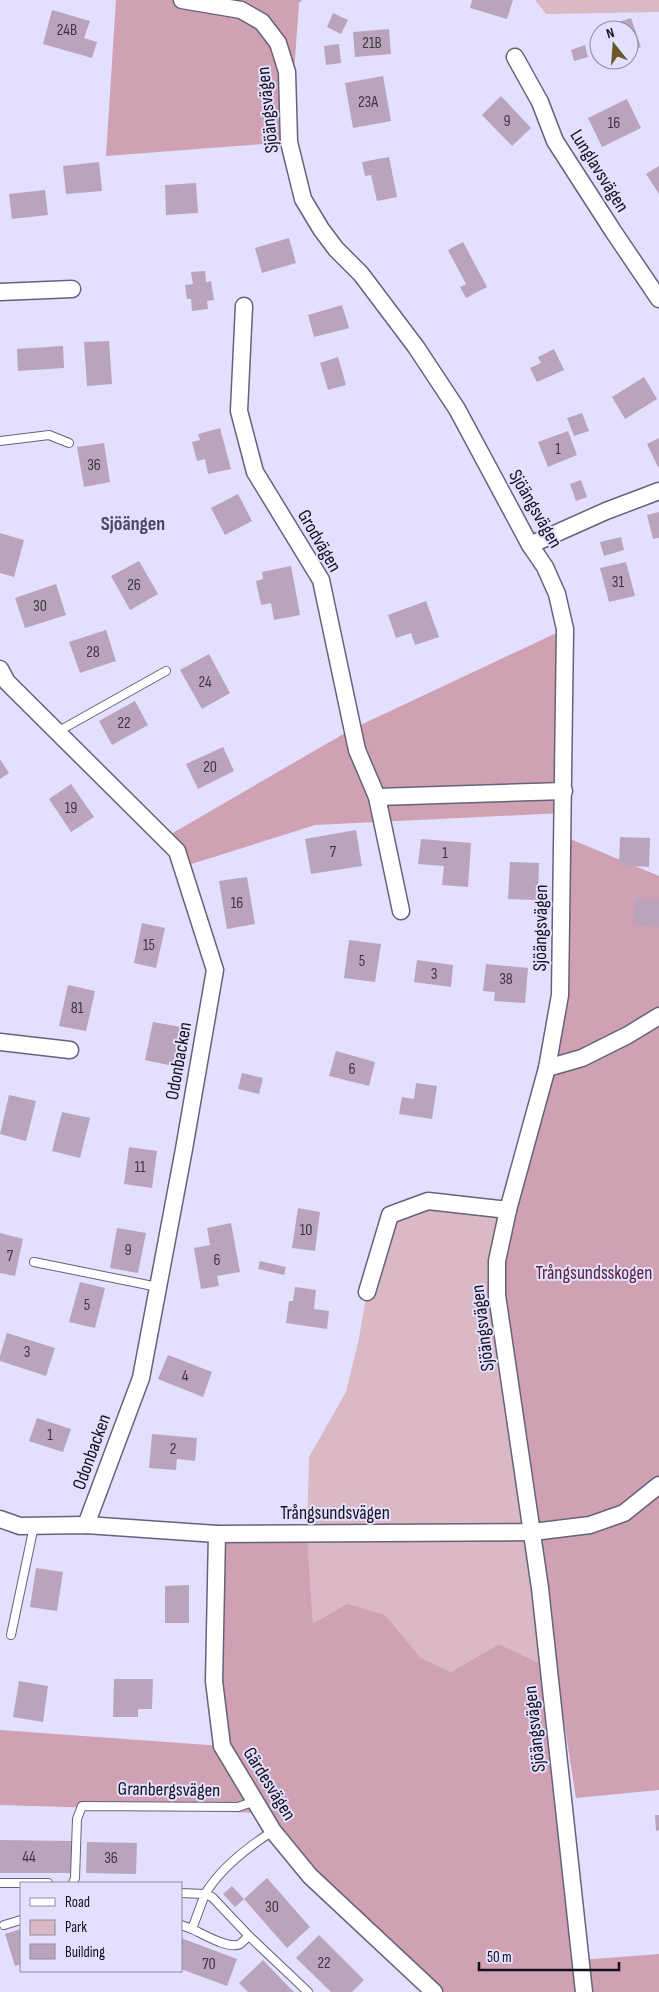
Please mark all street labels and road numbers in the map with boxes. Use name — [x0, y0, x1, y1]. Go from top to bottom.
street label: Sjöängsvägen — [252, 66, 284, 154]
street label: Lunglavsvägen — [565, 125, 633, 217]
street label: Sjöängsvägen — [503, 466, 567, 552]
street label: Grodvägen — [292, 506, 346, 576]
street label: Sjöängsvägen — [529, 884, 553, 972]
street label: Odonbacken — [161, 1020, 197, 1102]
street label: Sjöängsvägen — [466, 1283, 500, 1373]
street label: Odonbacken — [68, 1411, 116, 1493]
street label: Trångsundsvägen — [280, 1502, 390, 1525]
street label: Sjöängsvägen — [519, 1685, 551, 1773]
street label: Gärdesvägen — [238, 1743, 300, 1825]
street label: Granbergsvägen — [118, 1778, 220, 1802]

